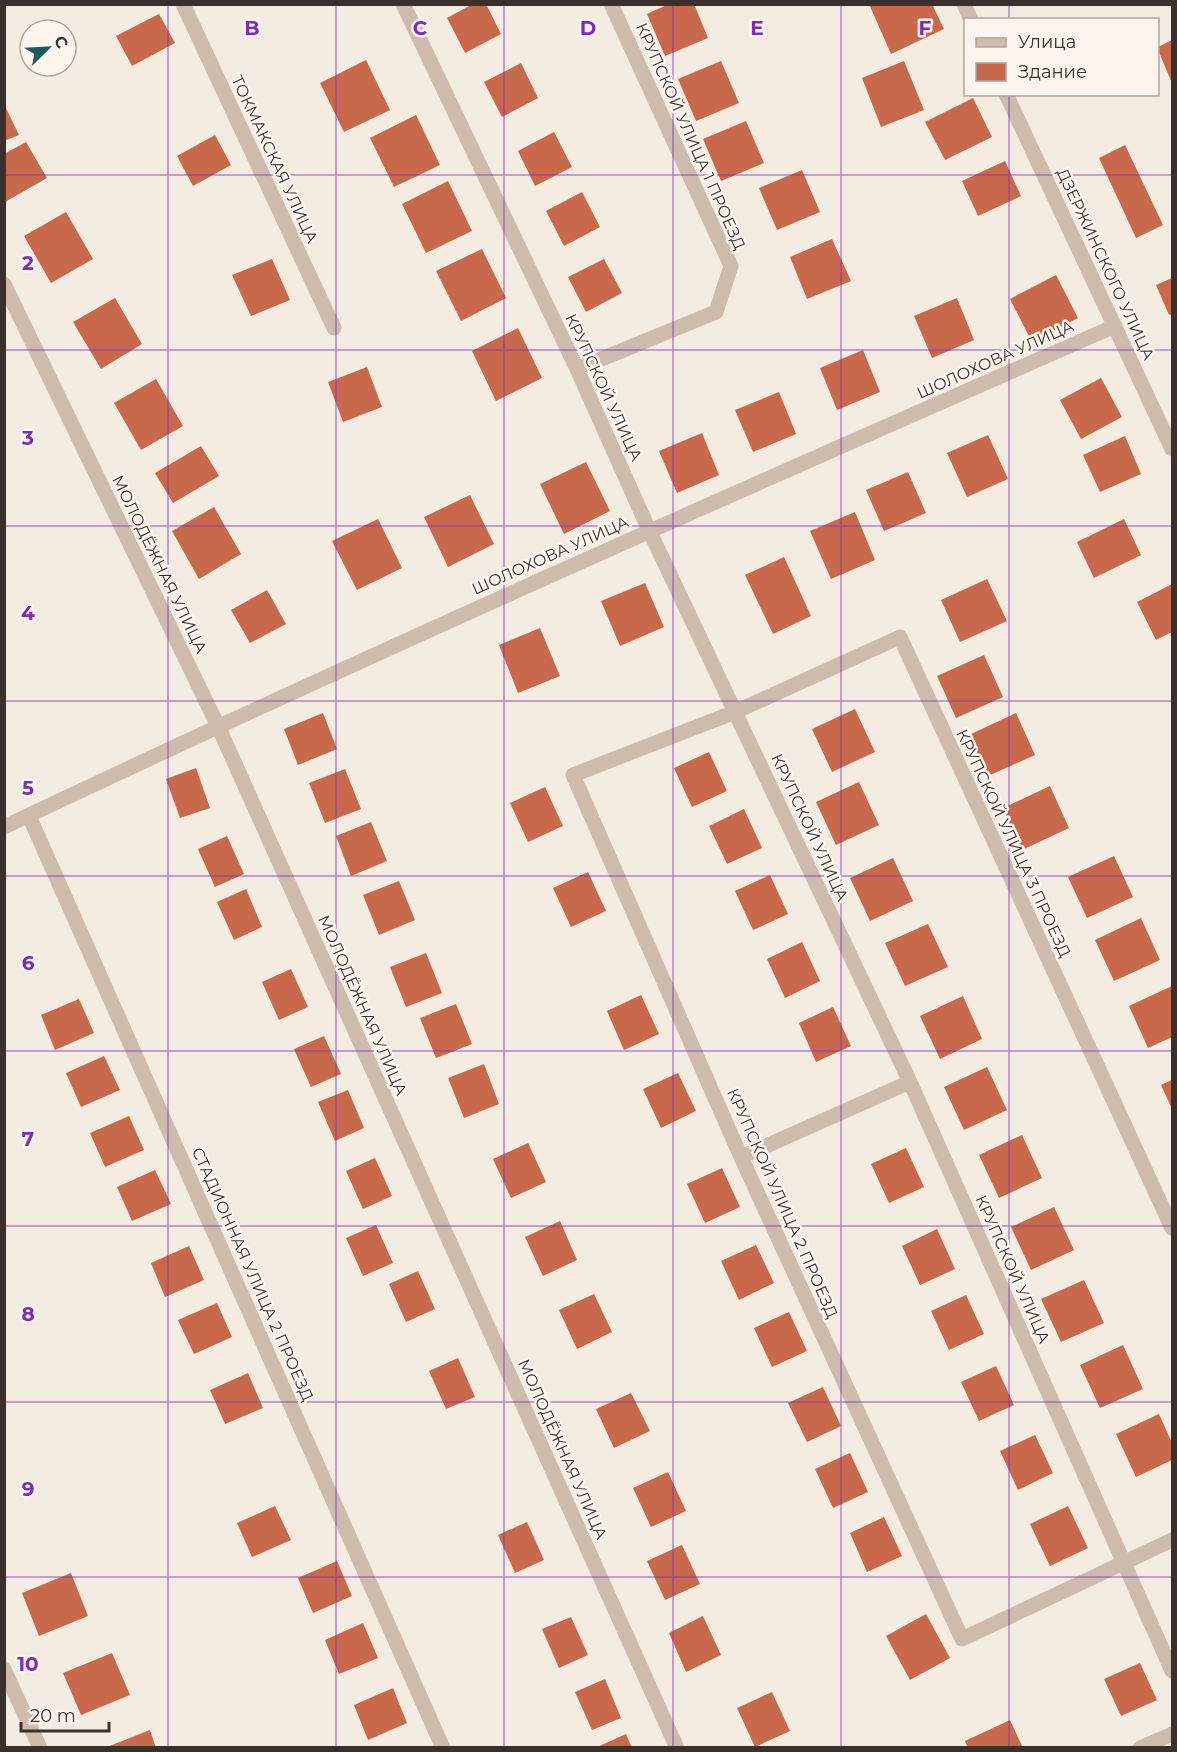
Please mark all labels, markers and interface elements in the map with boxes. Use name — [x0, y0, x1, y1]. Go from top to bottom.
text: B — [244, 16, 260, 40]
text: C — [413, 16, 428, 40]
text: D — [580, 16, 596, 40]
text: E — [750, 16, 764, 40]
text: F — [919, 16, 932, 40]
north arrow — [18, 18, 78, 78]
legend — [964, 18, 1159, 96]
street label: КРУПСКОЙ УЛИЦА 1 ПРОЕЗД — [632, 20, 749, 253]
text: Улица — [1018, 31, 1076, 53]
text: С — [50, 33, 72, 52]
text: Здание — [1018, 61, 1087, 83]
street label: ТОКМАКСКАЯ УЛИЦА — [227, 72, 322, 246]
street label: ДЗЕРЖИНСКОГО УЛИЦА — [1053, 166, 1158, 363]
text: 2 — [22, 251, 34, 275]
street label: КРУПСКОЙ УЛИЦА — [561, 311, 646, 464]
street label: ШОЛОХОВА УЛИЦА — [914, 316, 1077, 403]
text: 3 — [21, 426, 34, 450]
street label: МОЛОДЁЖНАЯ УЛИЦА — [108, 472, 212, 656]
street label: ШОЛОХОВА УЛИЦА — [469, 512, 632, 599]
text: 4 — [21, 601, 35, 625]
street label: КРУПСКОЙ УЛИЦА 3 ПРОЕЗД — [952, 726, 1075, 960]
street label: КРУПСКОЙ УЛИЦА — [767, 751, 852, 904]
text: 5 — [22, 776, 34, 800]
street label: МОЛОДЁЖНАЯ УЛИЦА — [314, 912, 412, 1098]
text: 6 — [22, 951, 35, 975]
street label: КРУПСКОЙ УЛИЦА 2 ПРОЕЗД — [723, 1085, 842, 1321]
text: 7 — [22, 1127, 34, 1151]
street label: СТАДИОННАЯ УЛИЦА 2 ПРОЕЗД — [188, 1144, 317, 1404]
street label: КРУПСКОЙ УЛИЦА — [971, 1192, 1054, 1346]
text: 8 — [21, 1302, 35, 1326]
street label: МОЛОДЁЖНАЯ УЛИЦА — [514, 1356, 612, 1542]
text: 9 — [22, 1477, 34, 1501]
text: 10 — [17, 1652, 39, 1676]
scale bar — [21, 1695, 110, 1733]
text: 20 m — [30, 1705, 76, 1727]

